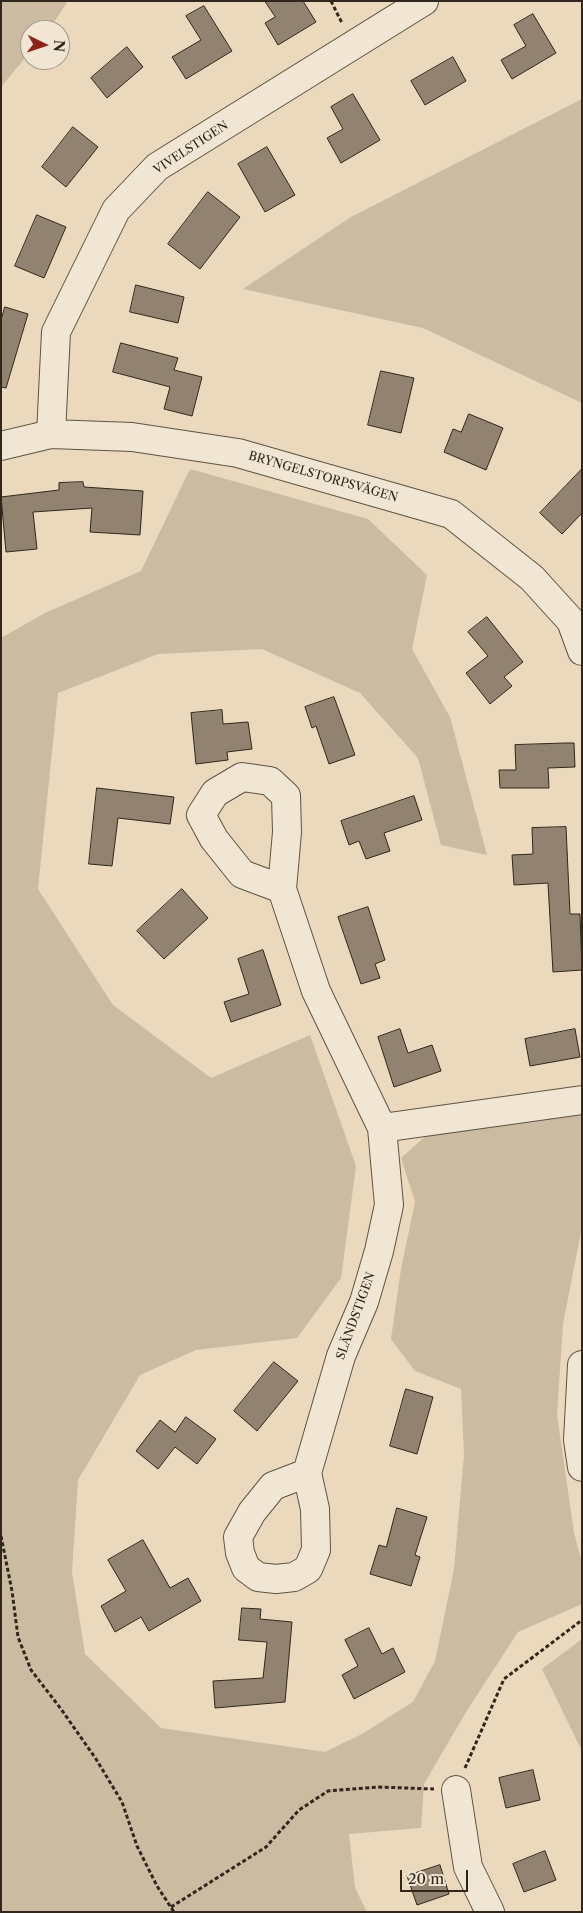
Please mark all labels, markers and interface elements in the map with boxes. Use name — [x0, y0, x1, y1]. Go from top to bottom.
north arrow — [20, 20, 70, 70]
text: N — [50, 39, 68, 53]
street label: VIVELSTIGEN — [151, 118, 231, 178]
street label: BRYNGELSTORPSVÄGEN — [247, 449, 399, 505]
street label: SLÄNDSTIGEN — [334, 1270, 378, 1362]
scale bar — [403, 1860, 470, 1892]
text: 20 m — [408, 1869, 444, 1888]

